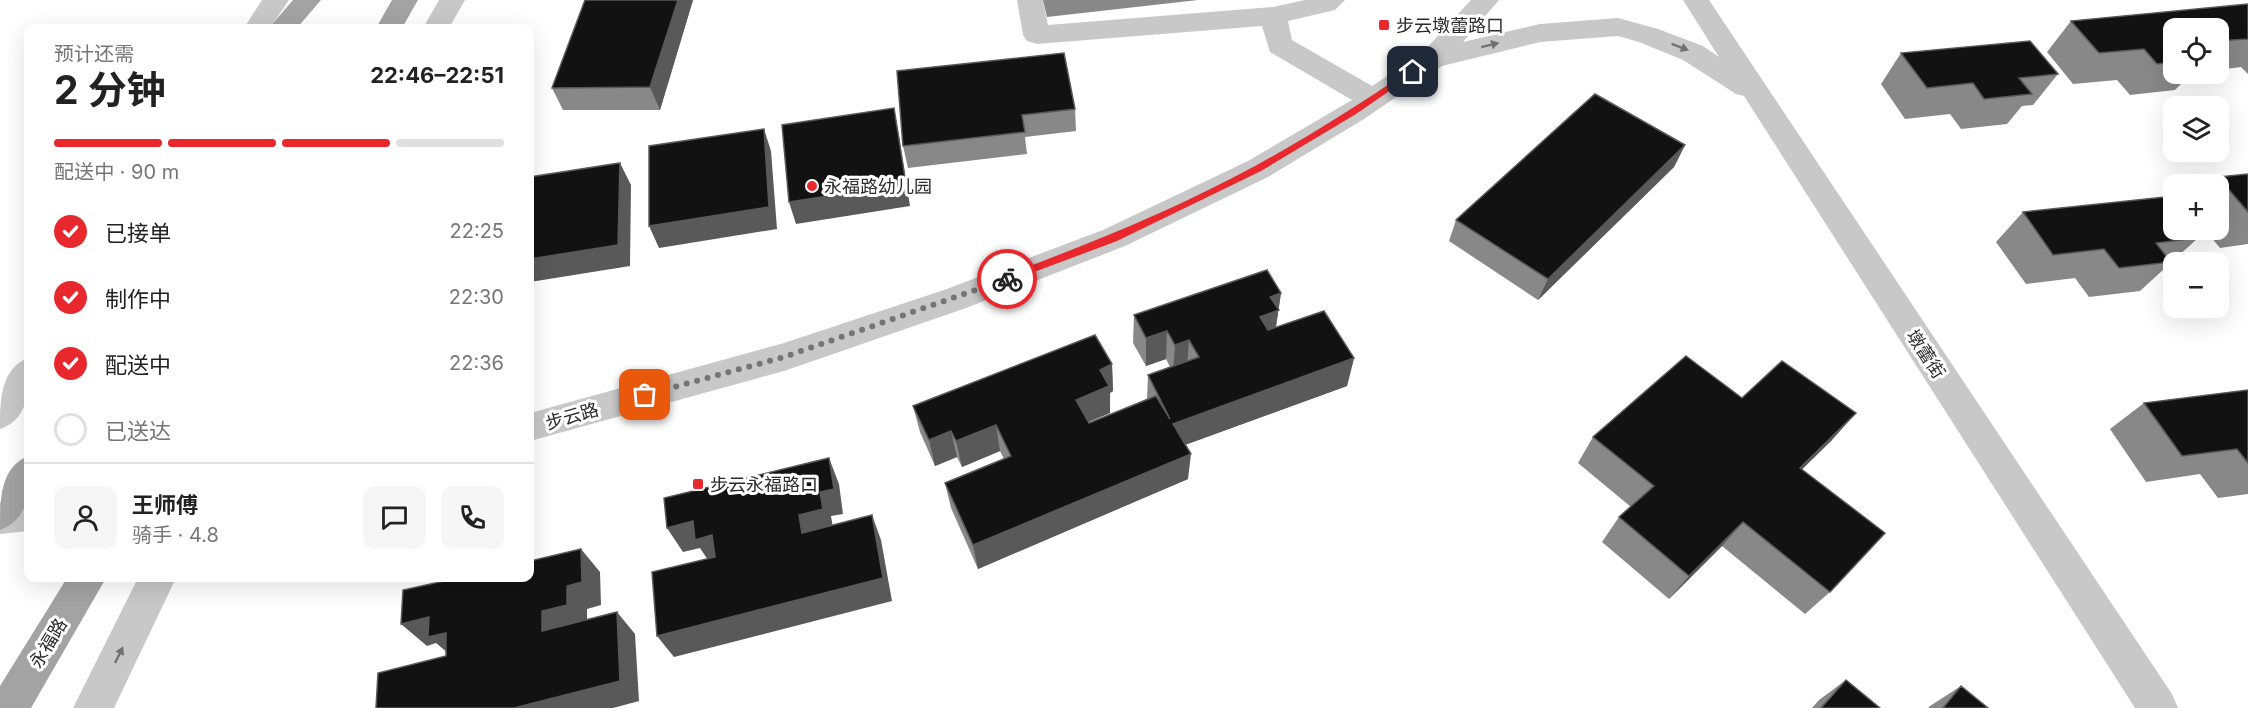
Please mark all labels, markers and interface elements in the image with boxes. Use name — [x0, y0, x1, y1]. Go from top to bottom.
place label: 步云墩蕾路口 — [1396, 15, 1504, 36]
marker: 步云墩蕾路口 — [1377, 18, 1391, 32]
map controls — [2163, 18, 2229, 318]
button: locate — [2163, 18, 2229, 84]
one-way arrow — [1481, 39, 1499, 49]
text: 预计还需 — [54, 42, 134, 66]
one-way arrow — [1671, 43, 1689, 52]
pin — [1387, 46, 1438, 97]
icon: home — [1396, 55, 1429, 88]
text: 22:46–22:51 — [370, 62, 504, 88]
text: 2 分钟 — [54, 66, 166, 113]
button: layers — [2163, 96, 2229, 162]
text: 配送中 · 90 m — [54, 160, 179, 184]
button: + — [2163, 174, 2229, 240]
place label: 永福路幼儿园 — [824, 176, 932, 197]
marker: 永福路幼儿园 — [805, 179, 819, 193]
icon: check — [54, 215, 87, 248]
text: 22:25 — [449, 219, 504, 243]
text: 已接单 — [105, 220, 171, 246]
courier — [977, 249, 1037, 309]
button: − — [2163, 252, 2229, 318]
icon: bike — [991, 263, 1024, 296]
icon: check — [54, 281, 87, 314]
text: 22:30 — [449, 285, 504, 309]
text: 制作中 — [105, 286, 171, 312]
street label: 墩蕾街 — [1902, 326, 1950, 382]
icon: check — [54, 347, 87, 380]
text: 22:36 — [449, 351, 504, 375]
text: 配送中 — [105, 352, 171, 378]
pin — [619, 369, 670, 420]
icon: bag — [628, 378, 661, 411]
street label: 步云路 — [543, 398, 601, 434]
text: 已送达 — [105, 418, 171, 444]
place label: 步云永福路口 — [710, 474, 818, 495]
marker: 步云永福路口 — [691, 477, 705, 491]
button: person — [54, 486, 117, 549]
button: chat — [363, 486, 426, 549]
button: phone — [441, 486, 504, 549]
text: 王师傅 — [132, 492, 198, 518]
text: 骑手 · 4.8 — [132, 523, 219, 547]
street label: 永福路 — [25, 614, 71, 672]
one-way arrow — [115, 647, 124, 664]

